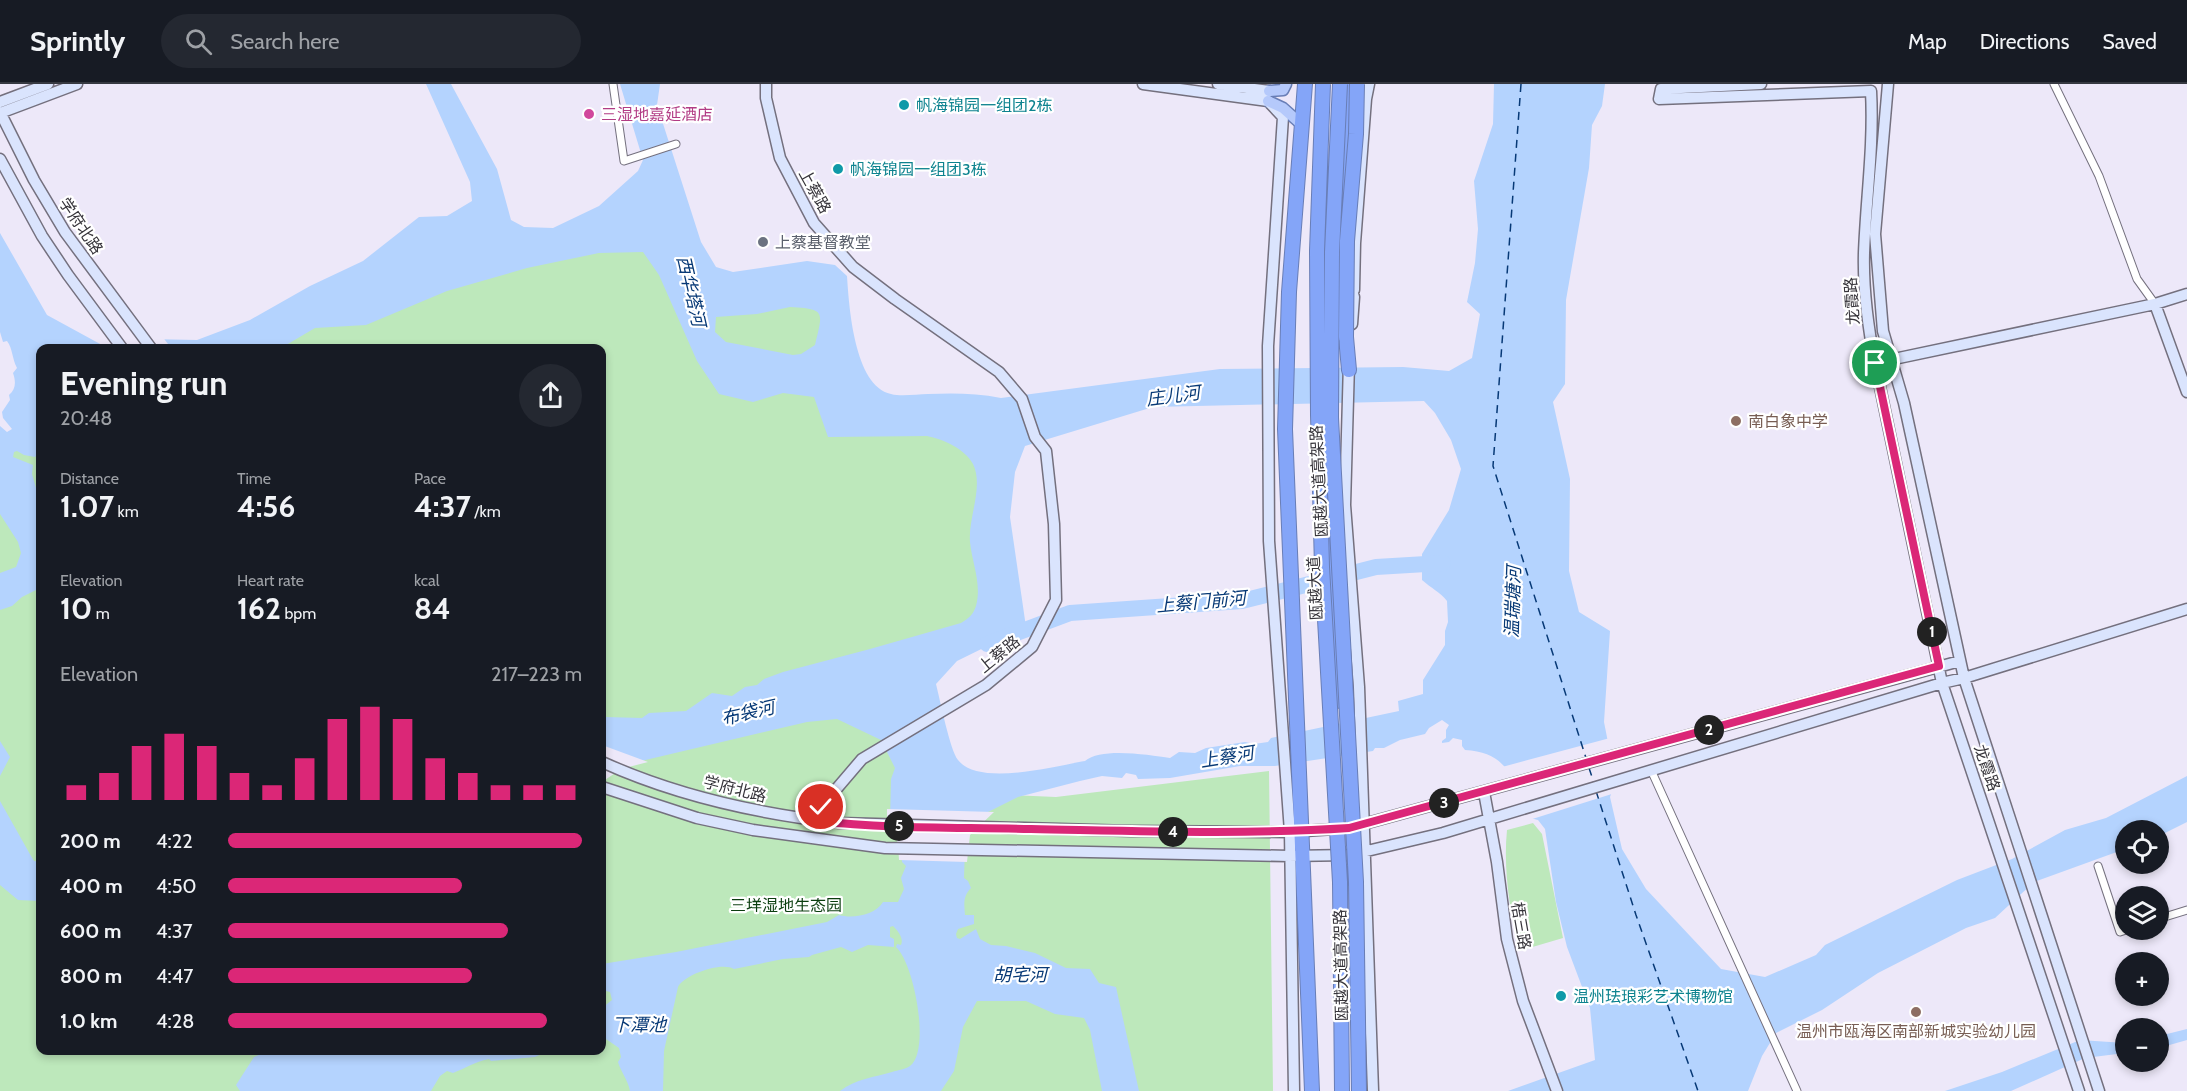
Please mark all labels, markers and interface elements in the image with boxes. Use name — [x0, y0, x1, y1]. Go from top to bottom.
search box — [161, 14, 581, 68]
text: Sprintly — [30, 24, 125, 58]
icon: search — [182, 25, 215, 58]
text: Search here — [230, 28, 340, 55]
text: Map — [1908, 29, 1947, 54]
text: Directions — [1980, 29, 2069, 54]
text: Saved — [2102, 29, 2157, 54]
place label: 帆海锦园一组团2栋 — [916, 96, 1052, 115]
marker: 帆海锦园一组团2栋 — [897, 98, 911, 112]
place label: 三湿地嘉延酒店 — [601, 105, 713, 124]
marker: 三湿地嘉延酒店 — [582, 107, 596, 121]
place label: 帆海锦园一组团3栋 — [850, 160, 987, 179]
marker: 帆海锦园一组团3栋 — [831, 162, 845, 176]
street label: 上蔡路 — [795, 165, 835, 217]
street label: 学府北路 — [55, 194, 107, 258]
place label: 上蔡基督教堂 — [775, 233, 871, 252]
marker: 上蔡基督教堂 — [756, 235, 770, 249]
water label: 西华塔河 — [672, 253, 710, 331]
street label: 龙霞路 — [1841, 276, 1863, 326]
pin — [1849, 337, 1900, 388]
icon: arrive — [1858, 346, 1891, 379]
text: Evening run — [60, 363, 227, 403]
button: share — [519, 364, 582, 427]
water label: 庄儿河 — [1145, 381, 1204, 410]
text: 20:48 — [60, 406, 112, 430]
place label: 南白象中学 — [1748, 412, 1828, 431]
marker: 南白象中学 — [1729, 414, 1743, 428]
street label: 瓯越大道高架路 — [1307, 425, 1331, 537]
text: Distance — [60, 469, 119, 488]
text: Time — [237, 469, 271, 488]
text: Pace — [414, 469, 446, 488]
text: 1.07 — [60, 488, 114, 525]
text: 4:56 — [237, 488, 295, 525]
text: 4:37 — [414, 488, 471, 525]
text: km — [114, 502, 139, 521]
text: /km — [471, 502, 501, 521]
street label: 瓯越大道 — [1304, 556, 1326, 620]
water label: 温瑞塘河 — [1501, 563, 1525, 638]
text: Elevation — [60, 571, 123, 590]
text: Heart rate — [237, 571, 304, 590]
text: kcal — [414, 571, 440, 590]
water label: 上蔡门前河 — [1155, 587, 1250, 617]
text: 10 — [60, 590, 92, 627]
text: 162 — [237, 590, 281, 627]
text: 84 — [414, 590, 451, 627]
text: m — [92, 604, 110, 623]
text: bpm — [281, 604, 316, 623]
pin: 1 — [1917, 617, 1947, 647]
text: 1 — [1929, 622, 1935, 641]
street label: 上蔡路 — [974, 632, 1024, 676]
text: Elevation — [60, 662, 138, 686]
text: 217–223 m — [491, 662, 582, 686]
water label: 布袋河 — [719, 696, 780, 730]
pin: 2 — [1694, 715, 1724, 745]
text: 2 — [1705, 720, 1713, 739]
water label: 上蔡河 — [1199, 741, 1258, 772]
street label: 龙霞路 — [1970, 742, 2004, 794]
street label: 学府北路 — [702, 772, 768, 806]
pin — [795, 781, 846, 832]
pin: 3 — [1429, 788, 1459, 818]
icon: check — [804, 790, 837, 823]
text: 3 — [1440, 793, 1448, 812]
pin: 5 — [884, 811, 914, 841]
text: 5 — [895, 816, 903, 835]
pin: 4 — [1158, 817, 1188, 847]
map controls — [2115, 820, 2169, 1072]
button: locate — [2115, 820, 2169, 874]
text: 4 — [1168, 822, 1178, 841]
text: 200 m — [60, 829, 121, 853]
text: 4:22 — [156, 829, 193, 853]
text: 400 m — [60, 874, 123, 898]
text: 4:50 — [156, 874, 197, 898]
button: layers — [2115, 886, 2169, 940]
park label: 三垟湿地生态园 — [730, 896, 842, 915]
street label: 梧三路 — [1507, 901, 1535, 951]
street label: 瓯越大道高架路 — [1331, 909, 1351, 1021]
text: 600 m — [60, 919, 121, 943]
text: 4:37 — [156, 919, 193, 943]
button: + — [2115, 952, 2169, 1006]
text: 800 m — [60, 964, 122, 988]
text: 4:47 — [156, 964, 193, 988]
water label: 胡宅河 — [993, 964, 1050, 986]
place label: 温州珐琅彩艺术博物馆 — [1573, 987, 1733, 1006]
marker: 温州珐琅彩艺术博物馆 — [1554, 989, 1568, 1003]
marker: 温州市瓯海区南部新城实验幼儿园 — [1909, 1005, 1923, 1019]
text: 1.0 km — [60, 1009, 117, 1033]
text: 4:28 — [156, 1009, 194, 1033]
water label: 下潭池 — [612, 1014, 668, 1036]
button: − — [2115, 1018, 2169, 1072]
place label: 温州市瓯海区南部新城实验幼儿园 — [1796, 1022, 2036, 1041]

